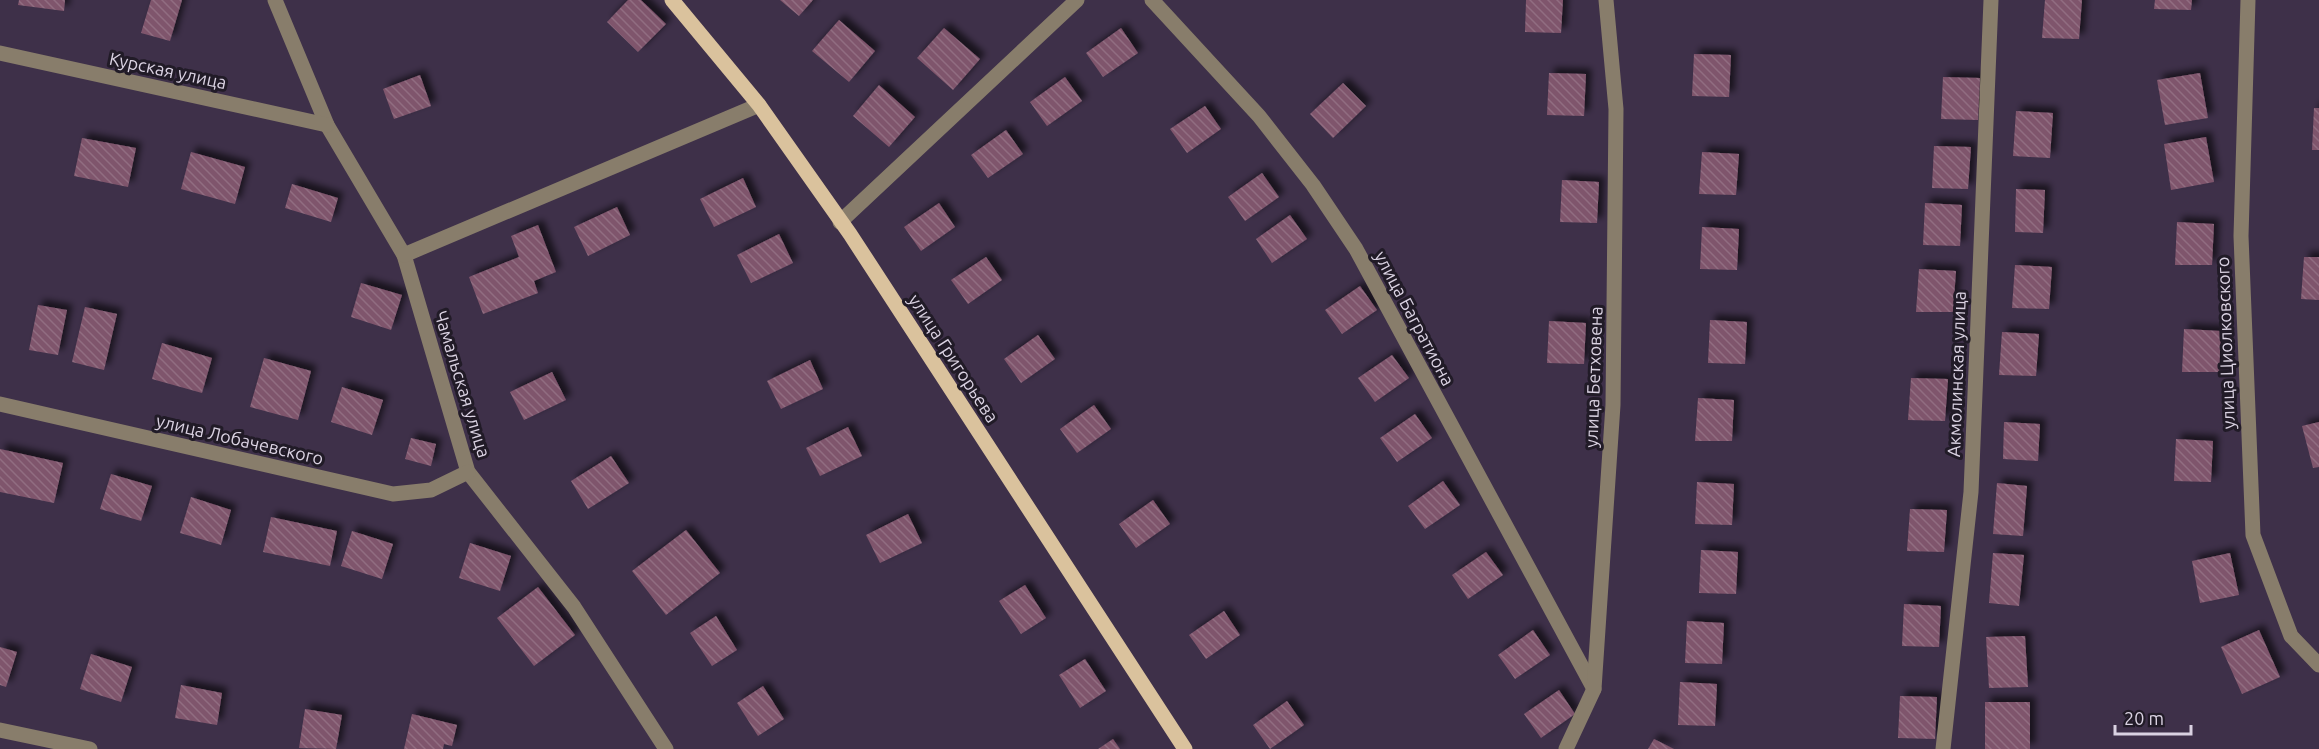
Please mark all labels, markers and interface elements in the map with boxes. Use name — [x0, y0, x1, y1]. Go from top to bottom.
street label: Курская улица — [107, 48, 229, 92]
street label: улица Багратиона — [1371, 247, 1459, 389]
street label: улица Циолковского — [2212, 256, 2238, 430]
street label: улица Григорьева — [905, 290, 1003, 426]
street label: Акмолинская улица — [1943, 291, 1969, 457]
street label: улица Бетховена — [1581, 306, 1605, 448]
street label: Чамальская улица — [431, 308, 495, 460]
street label: улица Лобачевского — [154, 410, 326, 468]
scale bar — [2115, 698, 2192, 736]
text: 20 m — [2124, 708, 2164, 728]

